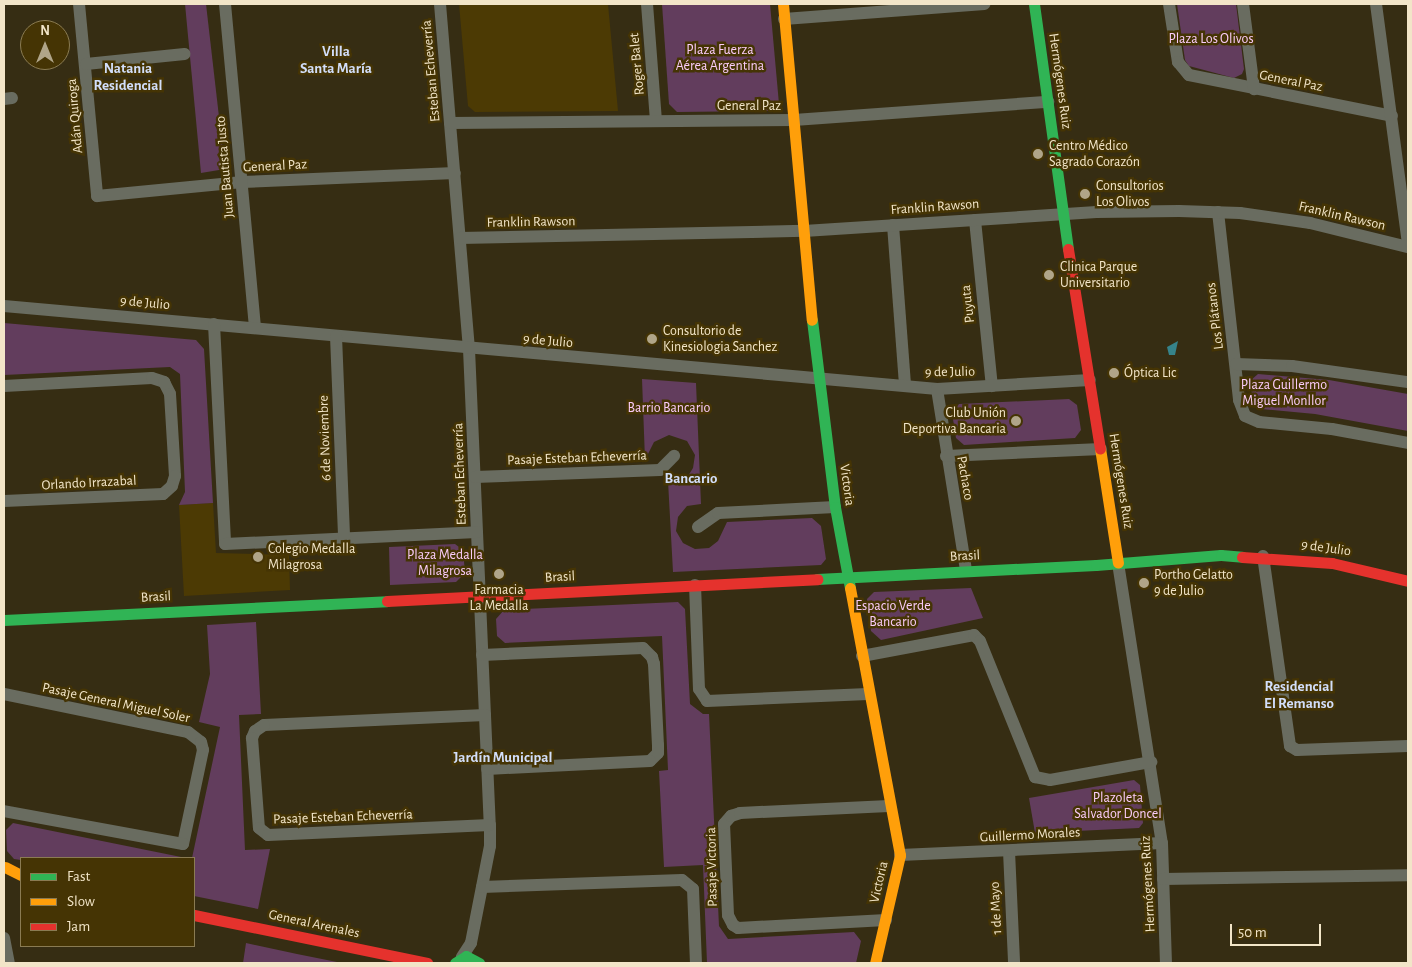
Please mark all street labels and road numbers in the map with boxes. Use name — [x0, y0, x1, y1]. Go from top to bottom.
street label: Esteban Echeverría — [418, 19, 444, 123]
street label: Roger Balet — [626, 32, 648, 96]
street label: Hermógenes Ruiz — [1045, 32, 1075, 130]
street label: General Paz — [1258, 67, 1324, 95]
street label: Adán Quiroga — [63, 78, 87, 154]
street label: General Paz — [717, 98, 781, 114]
street label: Juan Bautista Justo — [212, 115, 238, 219]
street label: General Paz — [243, 156, 307, 176]
street label: Franklin Rawson — [890, 196, 980, 218]
street label: Franklin Rawson — [1297, 198, 1387, 234]
street label: Franklin Rawson — [487, 213, 575, 231]
street label: Los Plátanos — [1203, 282, 1227, 350]
street label: Puyuta — [958, 284, 978, 324]
street label: 9 de Julio — [119, 292, 171, 314]
street label: 9 de Julio — [522, 330, 574, 352]
street label: 9 de Julio — [925, 363, 975, 381]
street label: 6 de Noviembre — [315, 395, 335, 481]
street label: Esteban Echeverría — [450, 423, 470, 525]
street label: Hermógenes Ruiz — [1105, 432, 1137, 530]
street label: Pasaje Esteban Echeverría — [507, 447, 647, 469]
street label: Pachaco — [953, 455, 977, 501]
street label: Victoria — [836, 463, 858, 507]
street label: Orlando Irrazabal — [41, 472, 137, 494]
street label: 9 de Julio — [1300, 536, 1352, 560]
street label: Brasil — [949, 547, 981, 565]
street label: Brasil — [544, 568, 576, 586]
street label: Brasil — [140, 588, 172, 606]
street label: Pasaje General Miguel Soler — [41, 679, 191, 727]
street label: Pasaje Esteban Echeverría — [273, 806, 413, 828]
street label: Guillermo Morales — [979, 824, 1081, 846]
street label: Pasaje Victoria — [703, 827, 721, 907]
street label: Hermógenes Ruiz — [1137, 835, 1159, 933]
street label: Victoria — [866, 860, 892, 904]
street label: 1 de Mayo — [986, 881, 1006, 935]
street label: General Arenales — [267, 906, 361, 942]

